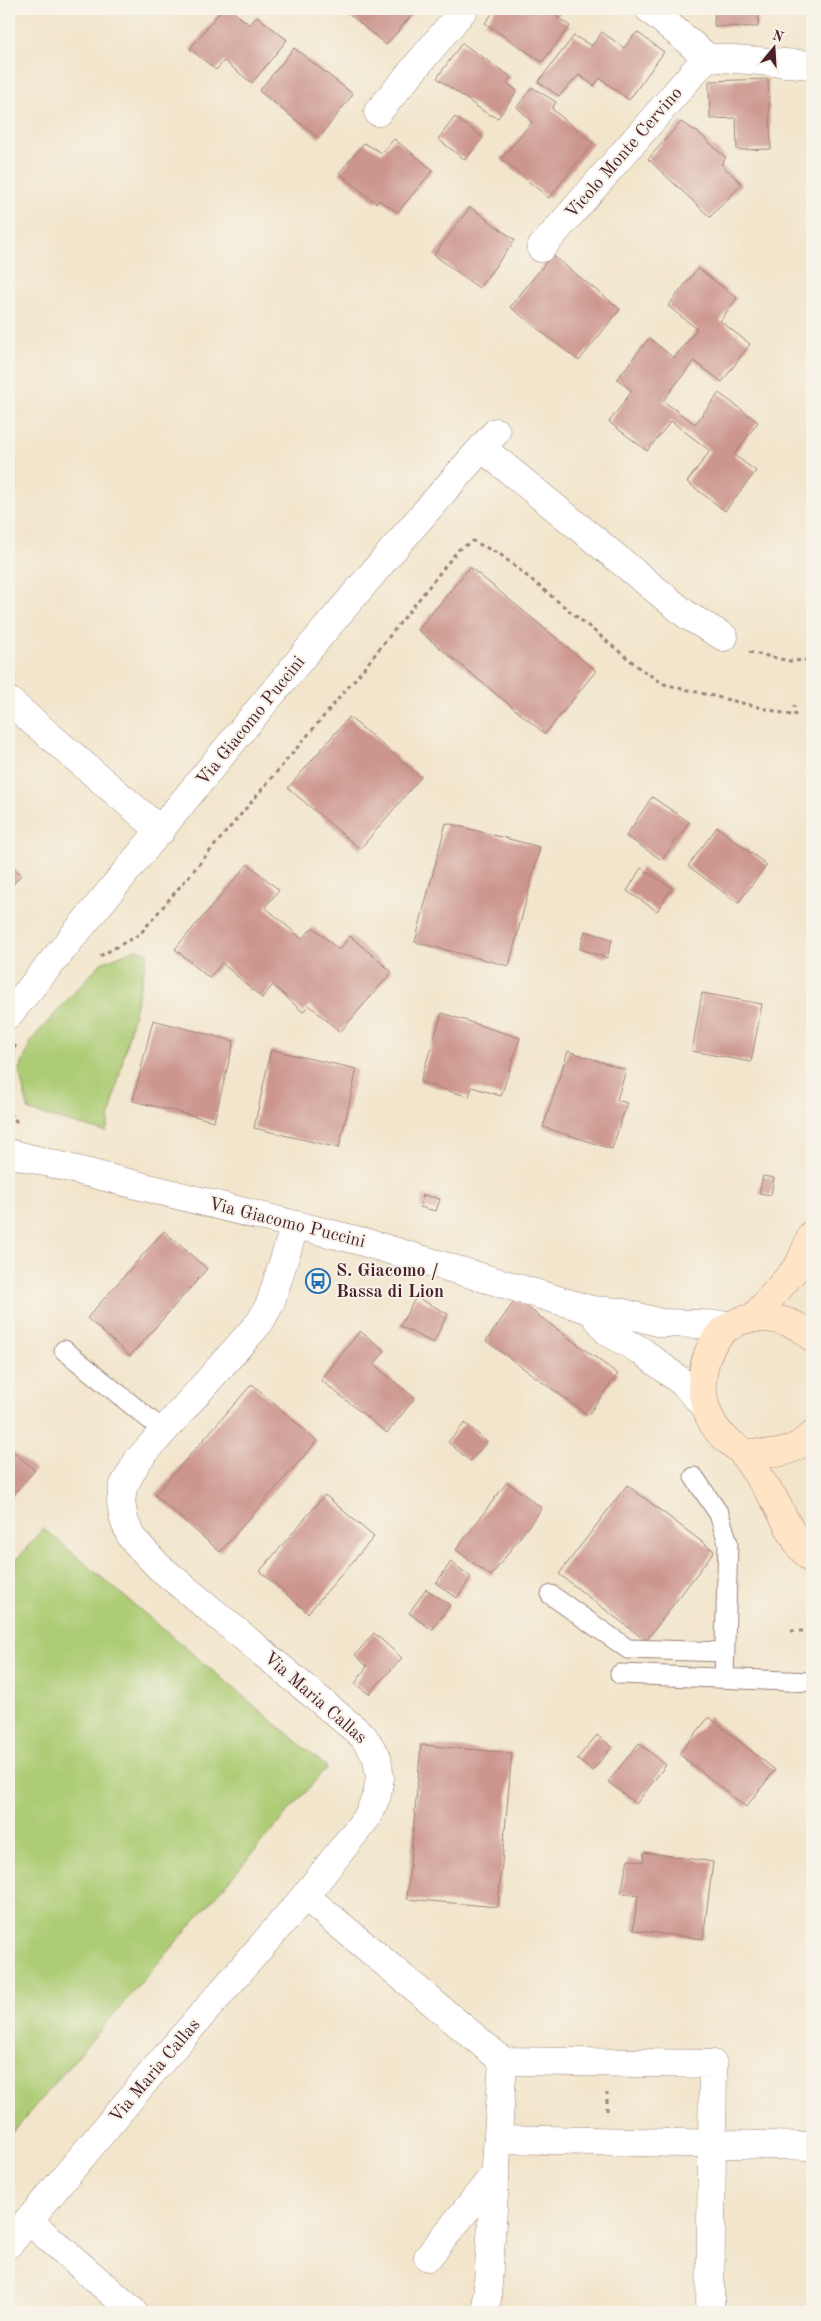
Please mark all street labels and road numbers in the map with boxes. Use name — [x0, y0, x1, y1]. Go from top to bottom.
street label: Vicolo Monte Cervino — [562, 84, 686, 222]
street label: Via Giacomo Puccini — [193, 653, 309, 789]
street label: Via Giacomo Puccini — [207, 1195, 367, 1251]
street label: Via Maria Callas — [260, 1649, 370, 1747]
street label: Via Maria Callas — [107, 2016, 204, 2126]

